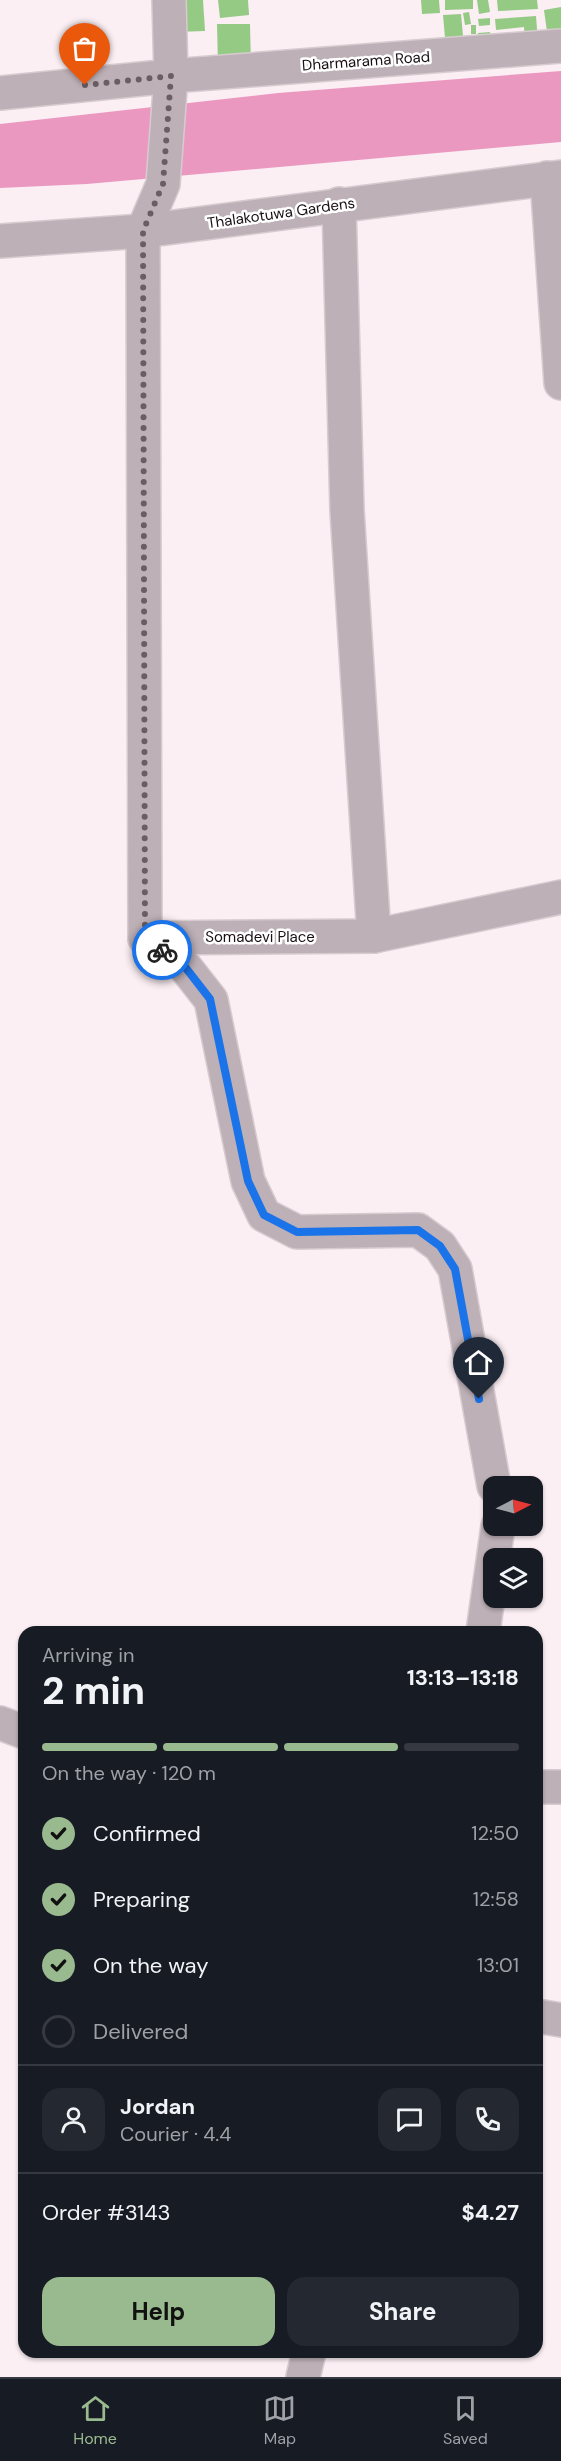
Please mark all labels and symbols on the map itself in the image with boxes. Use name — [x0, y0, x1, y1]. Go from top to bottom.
pin — [59, 23, 110, 85]
street label: Dharmarama Road — [301, 47, 431, 75]
street label: Thalakotuwa Gardens — [206, 193, 356, 233]
courier — [132, 920, 192, 980]
street label: Somadevi Place — [205, 927, 315, 947]
pin — [453, 1337, 504, 1399]
north arrow — [483, 1476, 543, 1536]

